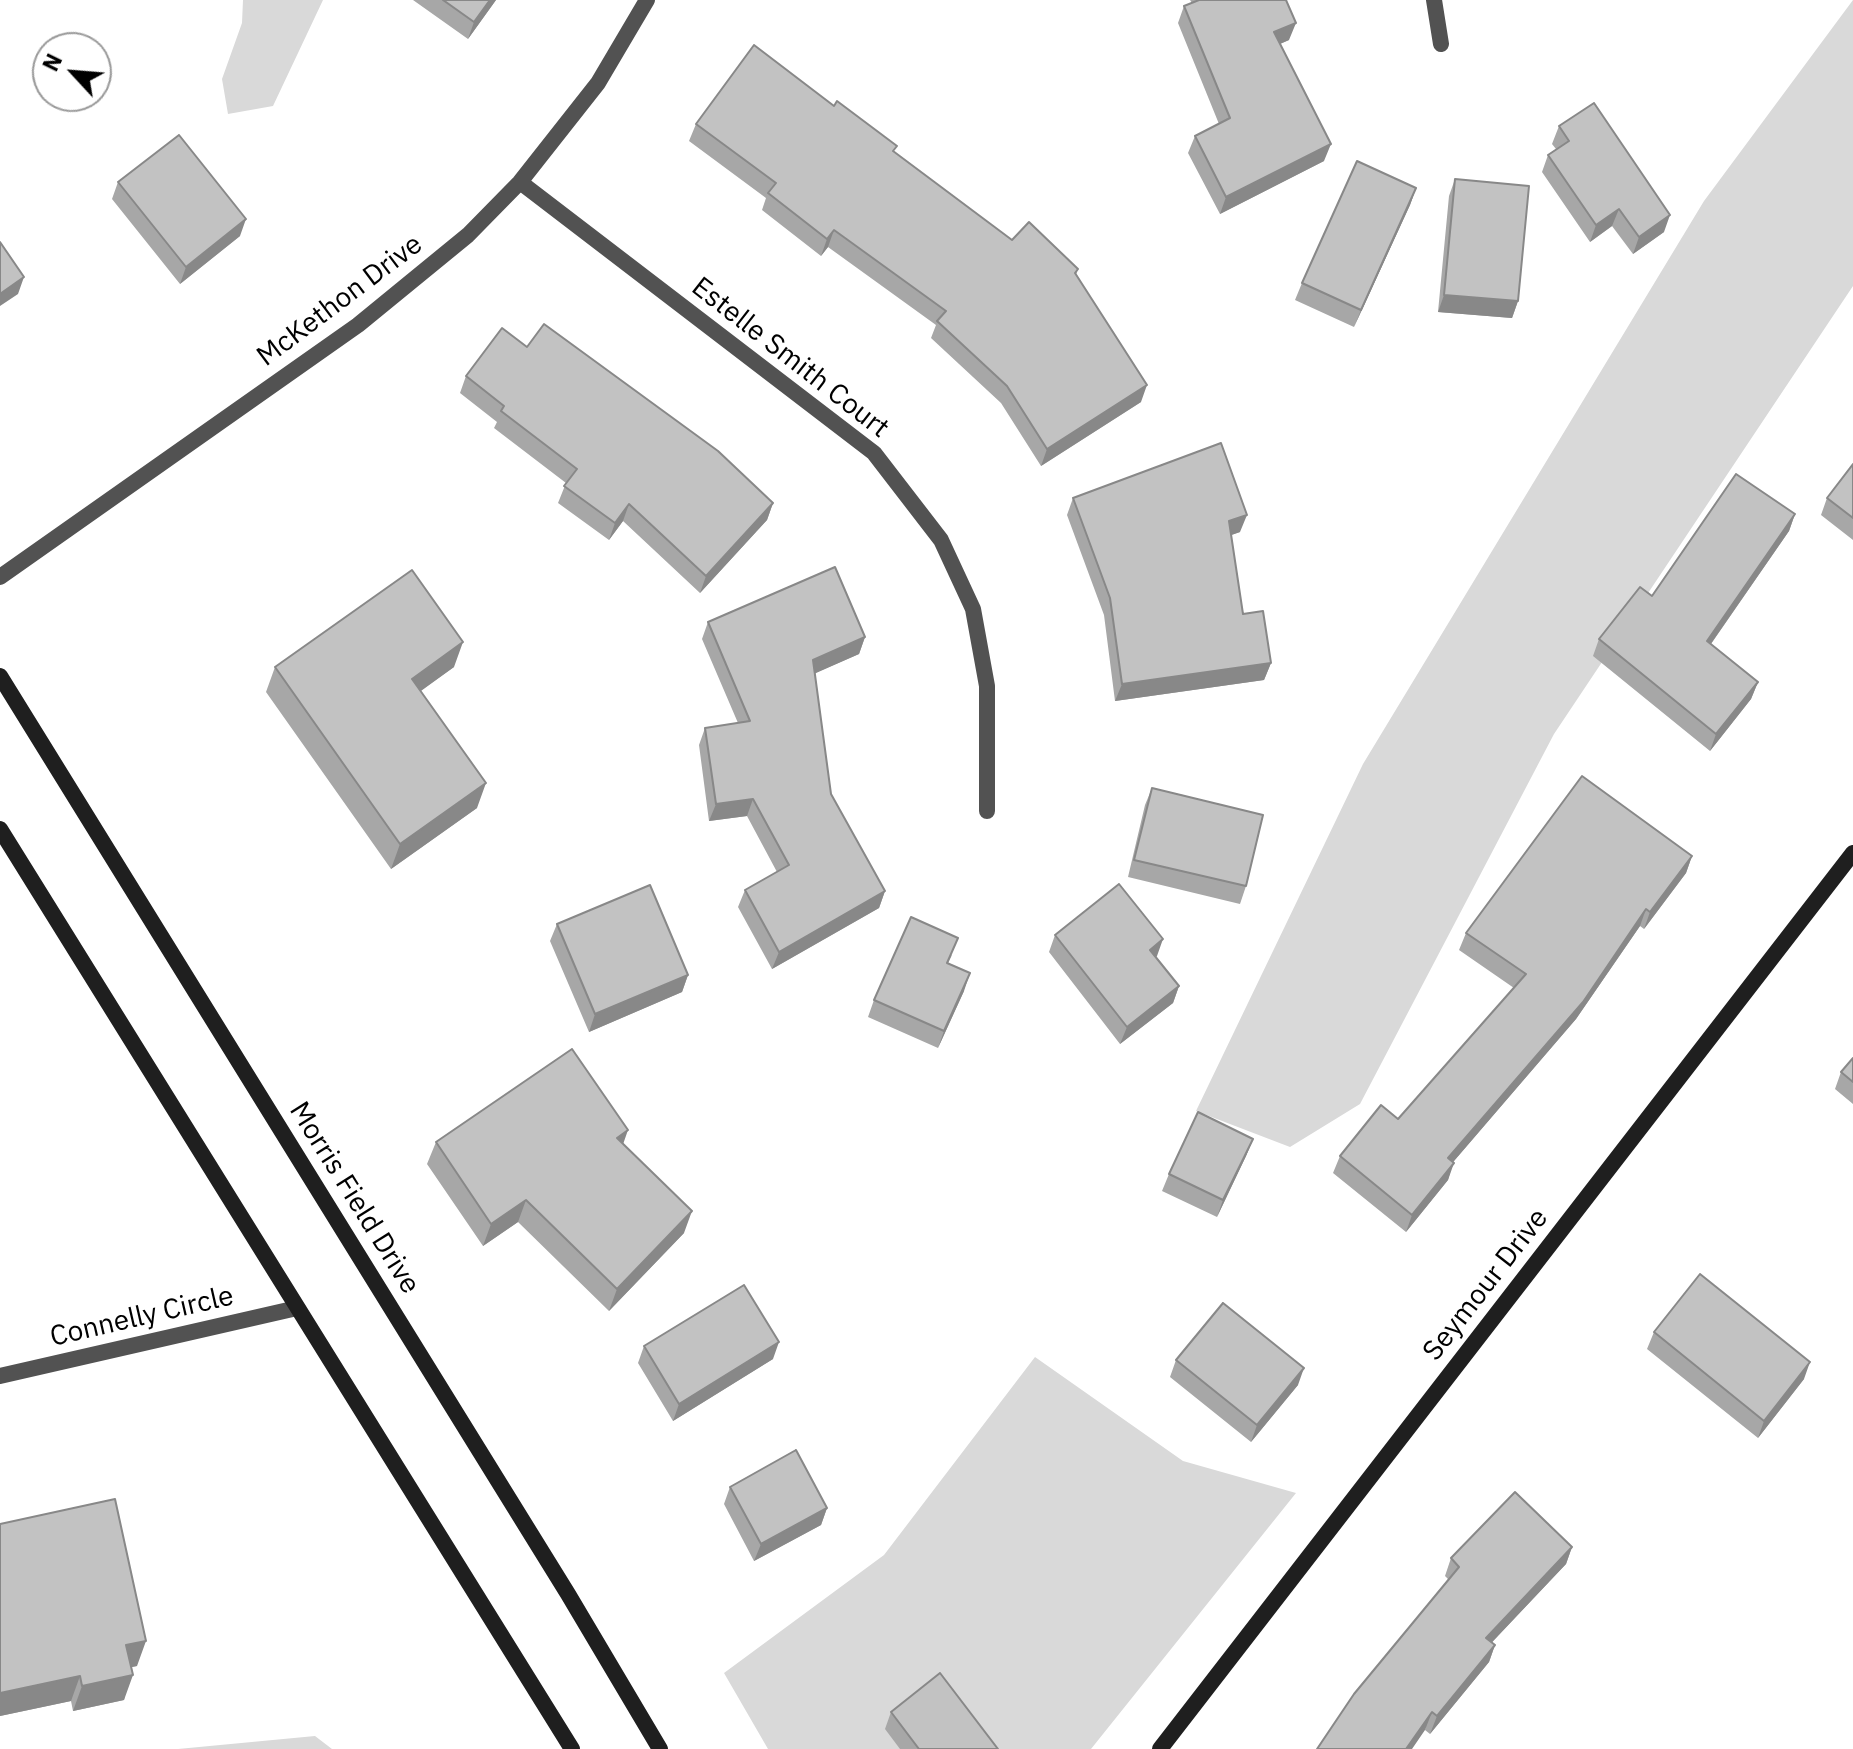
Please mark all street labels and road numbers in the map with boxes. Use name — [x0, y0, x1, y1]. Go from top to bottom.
street label: McKethon Drive — [251, 228, 429, 374]
street label: Estelle Smith Court — [685, 271, 895, 445]
street label: Morris Field Drive — [282, 1096, 426, 1300]
street label: Seymour Drive — [1416, 1202, 1556, 1368]
street label: Connelly Circle — [47, 1280, 237, 1354]

